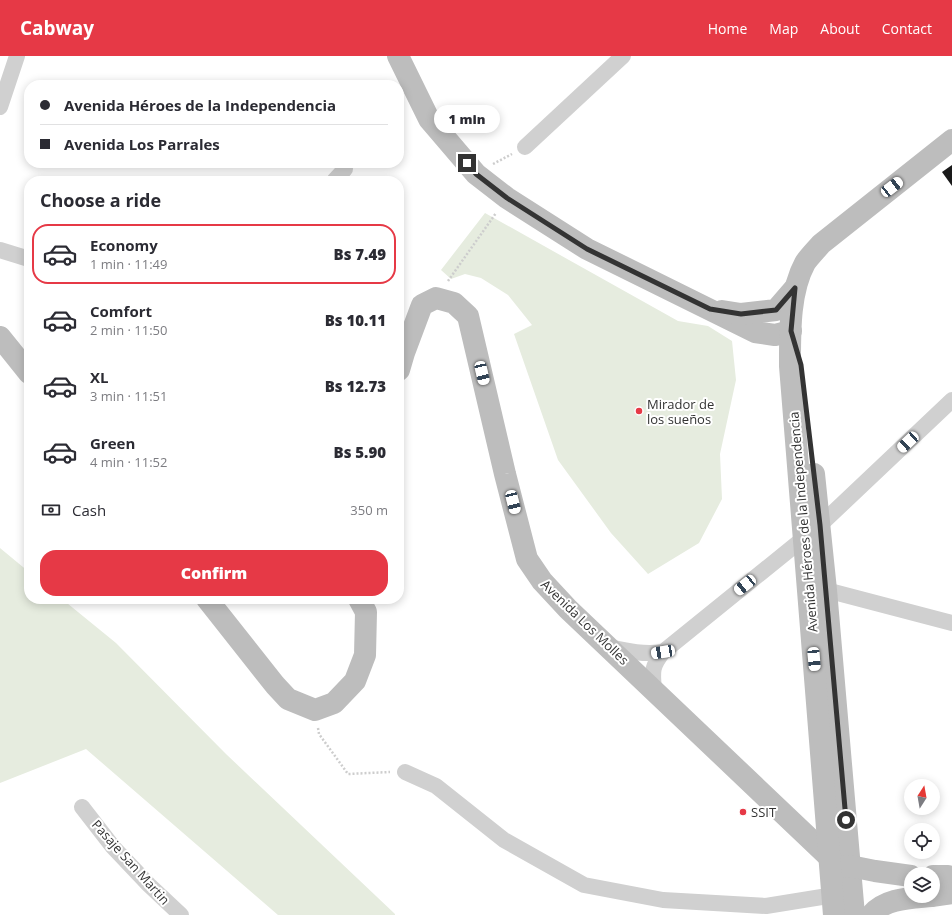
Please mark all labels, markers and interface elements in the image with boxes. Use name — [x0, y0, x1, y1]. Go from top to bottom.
text: Cabway — [20, 15, 94, 41]
text: Home — [708, 19, 747, 38]
text: Map — [769, 19, 798, 38]
text: About — [820, 19, 860, 38]
text: Contact — [882, 19, 932, 38]
text: Avenida Héroes de la Independencia — [64, 95, 336, 115]
callout: 1 min — [434, 105, 500, 133]
text: 1 min — [449, 110, 485, 128]
text: Avenida Los Parrales — [64, 134, 220, 154]
route end — [458, 154, 476, 172]
car — [879, 175, 905, 199]
text: Choose a ride — [40, 188, 161, 212]
text: Economy — [90, 235, 158, 255]
icon: car — [42, 236, 78, 272]
text: Bs 7.49 — [334, 244, 386, 264]
text: 1 min · 11:49 — [90, 255, 167, 273]
text: Comfort — [90, 301, 152, 321]
icon: car — [42, 302, 78, 338]
text: Bs 10.11 — [325, 310, 386, 330]
text: 2 min · 11:50 — [90, 321, 167, 339]
car — [473, 360, 491, 386]
text: XL — [90, 367, 108, 387]
icon: car — [42, 368, 78, 404]
text: Bs 12.73 — [325, 376, 386, 396]
text: 3 min · 11:51 — [90, 387, 167, 405]
place label: Mirador de los sueños — [647, 395, 714, 428]
marker: Mirador de los sueños — [634, 406, 644, 416]
street label: Avenida Héroes de la Independencia — [784, 411, 822, 633]
car — [895, 429, 921, 455]
text: Green — [90, 433, 135, 453]
icon: car — [42, 434, 78, 470]
text: Bs 5.90 — [334, 442, 386, 462]
text: 4 min · 11:52 — [90, 453, 167, 471]
car — [504, 489, 522, 515]
icon: cash — [40, 499, 62, 521]
text: Cash — [72, 500, 106, 520]
text: 350 m — [350, 501, 388, 519]
button: Confirm — [40, 550, 388, 596]
car — [732, 573, 758, 597]
street label: Avenida Los Molles — [537, 575, 633, 669]
car — [650, 644, 676, 660]
car — [807, 647, 821, 671]
north arrow — [904, 779, 940, 815]
map controls — [904, 779, 940, 903]
place label: SSIT — [751, 803, 777, 821]
marker: SSIT — [738, 807, 748, 817]
route start — [837, 811, 855, 829]
street label: Pasaje San Martin — [88, 816, 174, 908]
button: locate — [904, 823, 940, 859]
button: layers — [904, 867, 940, 903]

